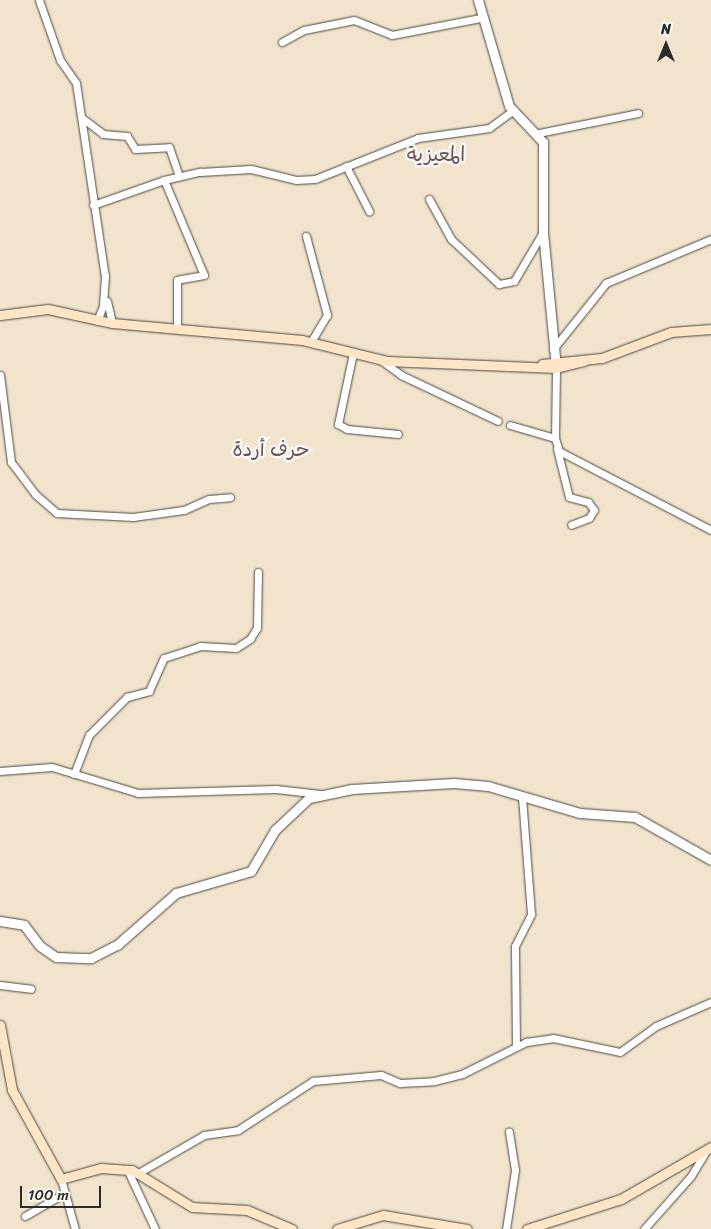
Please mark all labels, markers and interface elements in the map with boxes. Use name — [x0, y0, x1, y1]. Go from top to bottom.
text: N — [661, 17, 671, 42]
north arrow — [641, 20, 691, 70]
district label: المعيزية — [407, 142, 465, 166]
district label: حرف أردة — [232, 437, 310, 461]
scale bar — [22, 1176, 104, 1208]
text: 100 m — [28, 1182, 69, 1208]

